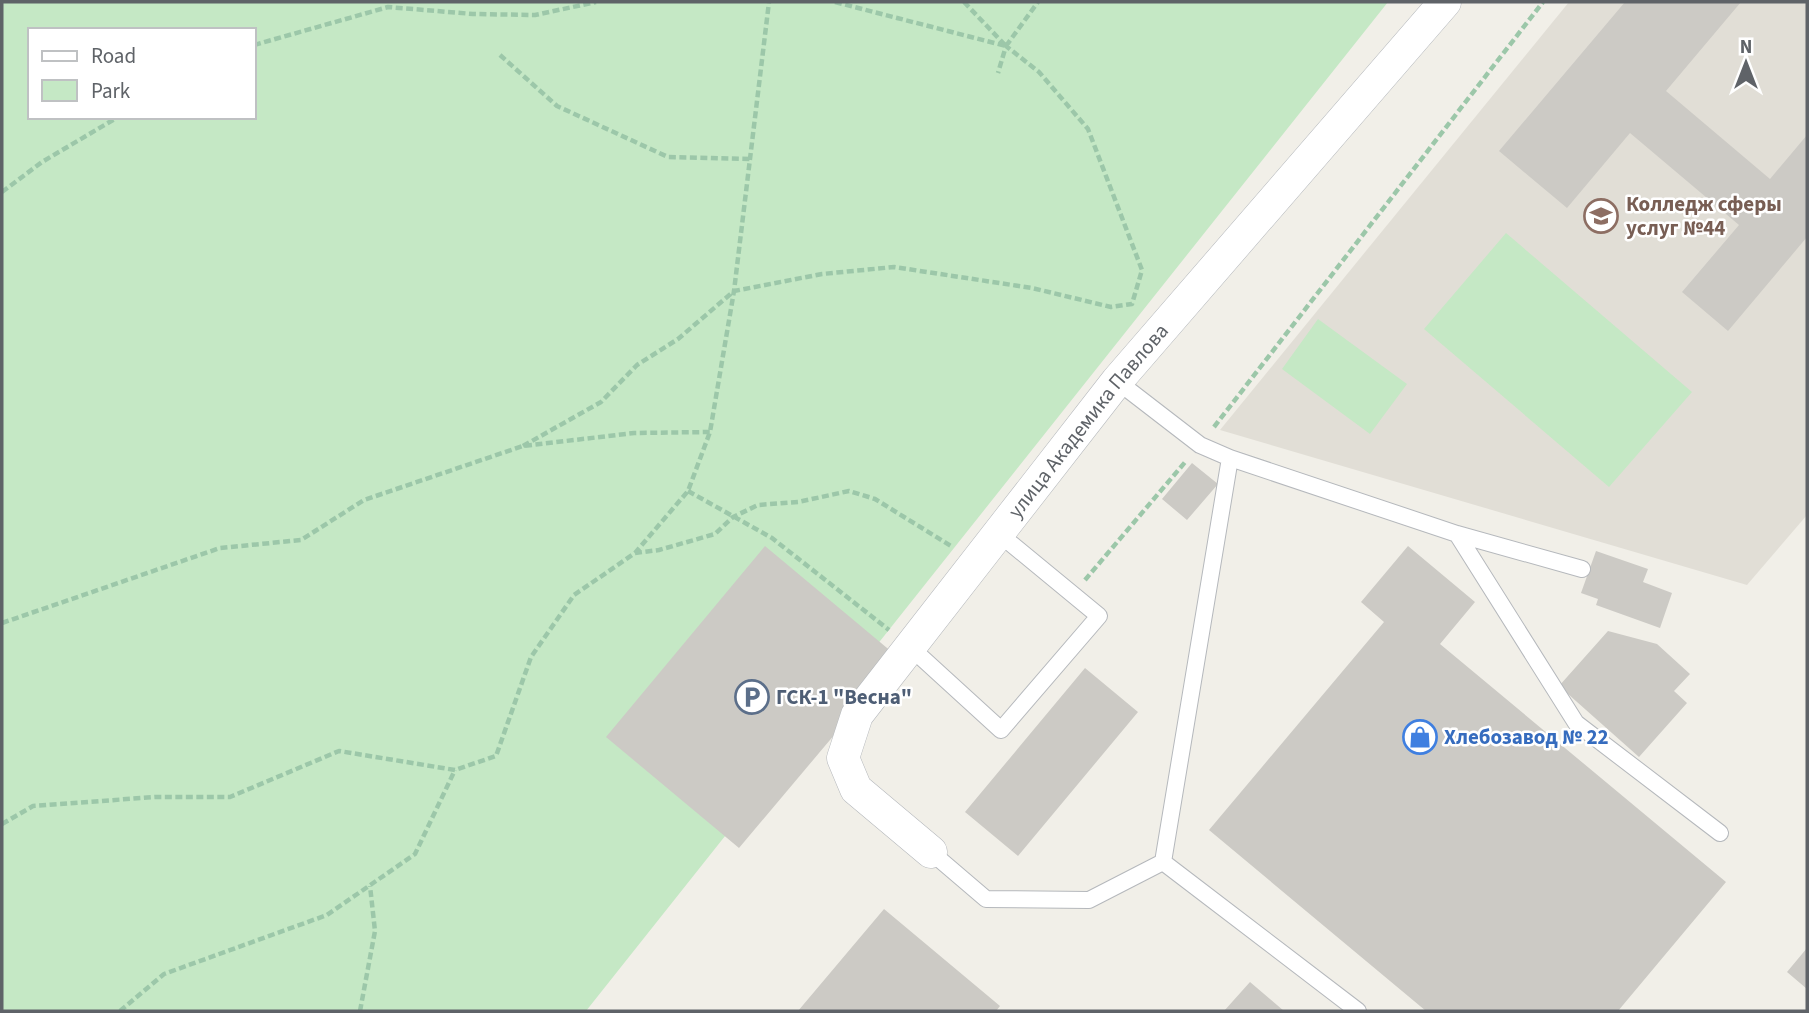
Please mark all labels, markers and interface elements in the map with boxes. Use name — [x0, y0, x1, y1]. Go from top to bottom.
legend — [28, 28, 256, 119]
north arrow — [1711, 28, 1781, 98]
text: N — [1740, 34, 1752, 61]
text: Road — [91, 41, 136, 71]
text: Park — [91, 76, 131, 106]
place label: Колледж сферы услуг №44 — [1626, 189, 1782, 243]
school or university icon: Колледж сферы услуг №44 — [1582, 197, 1620, 235]
street label: улица Академика Павлова — [1001, 317, 1175, 524]
parking icon: ГСК-1 "Весна" — [733, 678, 771, 716]
place label: ГСК-1 "Весна" — [776, 682, 912, 712]
shop icon: Хлебозавод № 22 — [1401, 718, 1439, 756]
place label: Хлебозавод № 22 — [1444, 722, 1609, 752]

